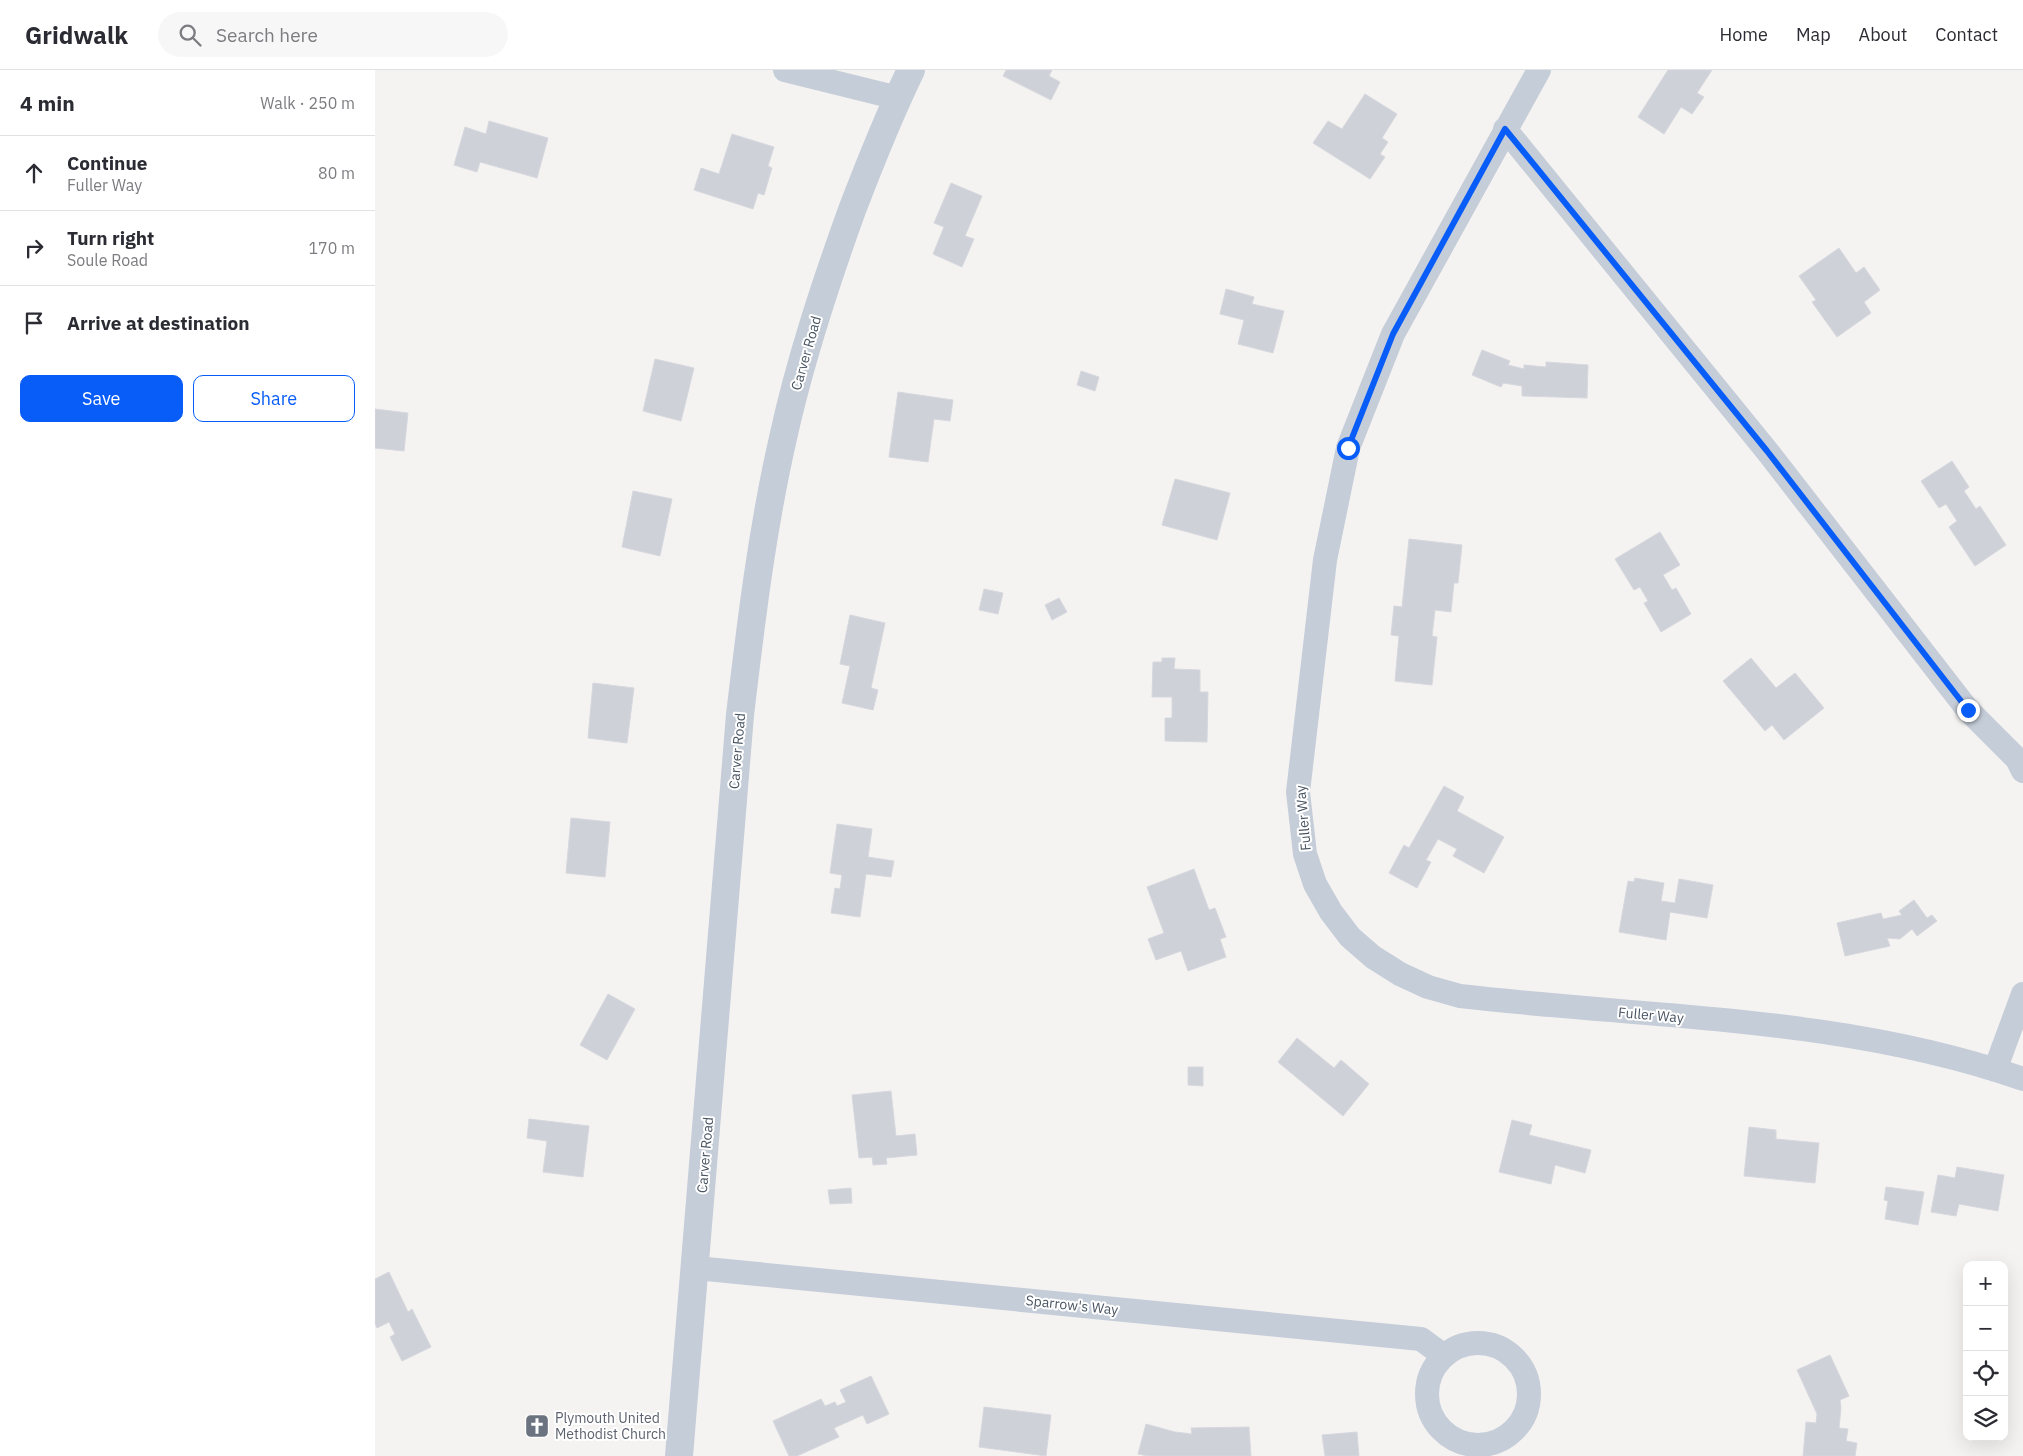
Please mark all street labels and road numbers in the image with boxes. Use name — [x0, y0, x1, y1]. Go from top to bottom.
street label: Carver Road — [787, 314, 825, 392]
street label: Carver Road — [725, 712, 749, 790]
street label: Fuller Way — [1291, 784, 1315, 852]
street label: Fuller Way — [1617, 1003, 1685, 1027]
street label: Carver Road — [693, 1116, 717, 1194]
street label: Sparrow's Way — [1025, 1291, 1119, 1319]

